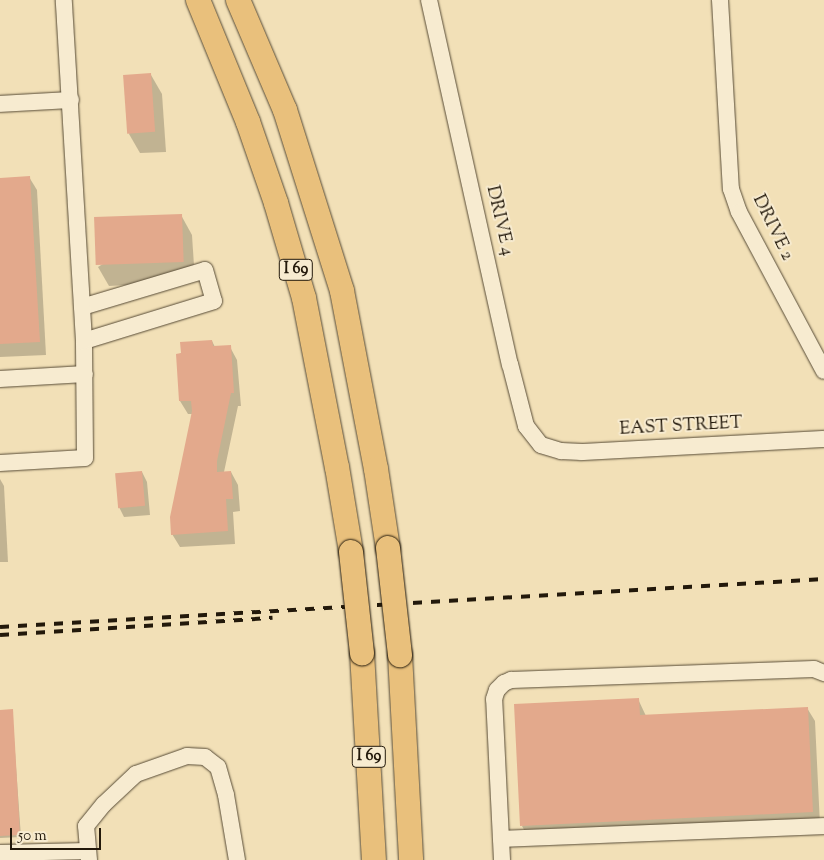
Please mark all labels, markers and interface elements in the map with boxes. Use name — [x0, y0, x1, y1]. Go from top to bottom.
street label: DRIVE 4 — [480, 184, 518, 258]
street label: DRIVE 2 — [747, 191, 797, 265]
road number: I 69 — [278, 256, 314, 284]
street label: EAST STREET — [619, 413, 743, 441]
road number: I 69 — [352, 744, 386, 770]
scale bar — [12, 818, 104, 850]
text: 50 m — [18, 826, 47, 847]

